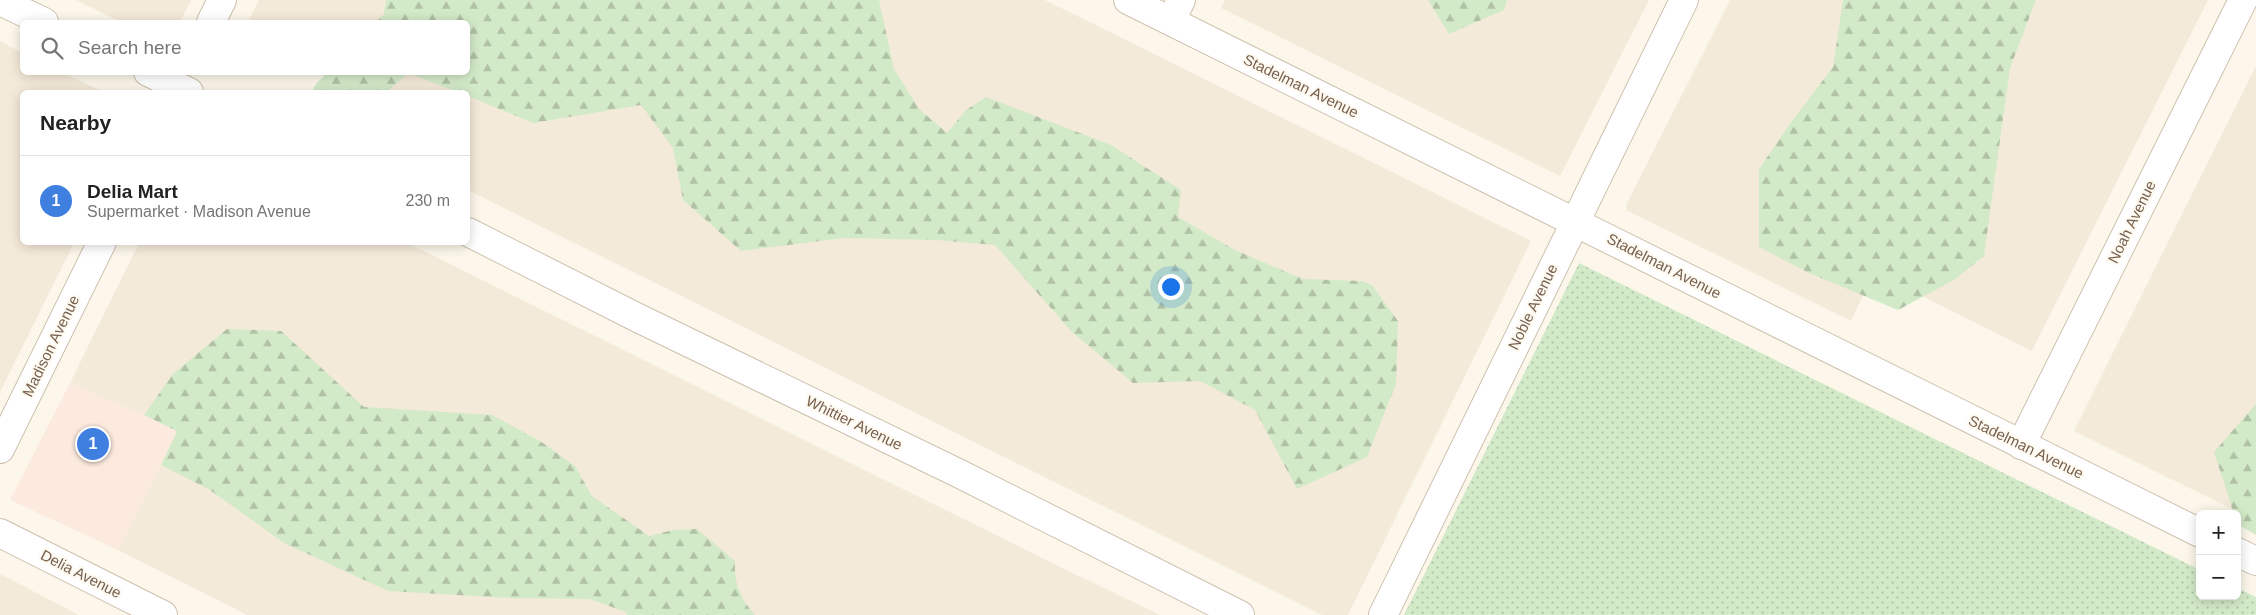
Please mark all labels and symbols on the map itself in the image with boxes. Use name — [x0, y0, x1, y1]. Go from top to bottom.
street label: Stadelman Avenue — [1241, 50, 1361, 121]
street label: Noah Avenue — [2104, 178, 2159, 266]
street label: Stadelman Avenue — [1604, 229, 1724, 302]
street label: Noble Avenue — [1504, 261, 1561, 352]
your location — [1158, 274, 1184, 300]
street label: Madison Avenue — [19, 292, 82, 399]
street label: Whittier Avenue — [803, 392, 905, 453]
street label: Stadelman Avenue — [1966, 411, 2086, 482]
pin: 1 — [77, 425, 109, 463]
street label: Delia Avenue — [38, 546, 124, 601]

